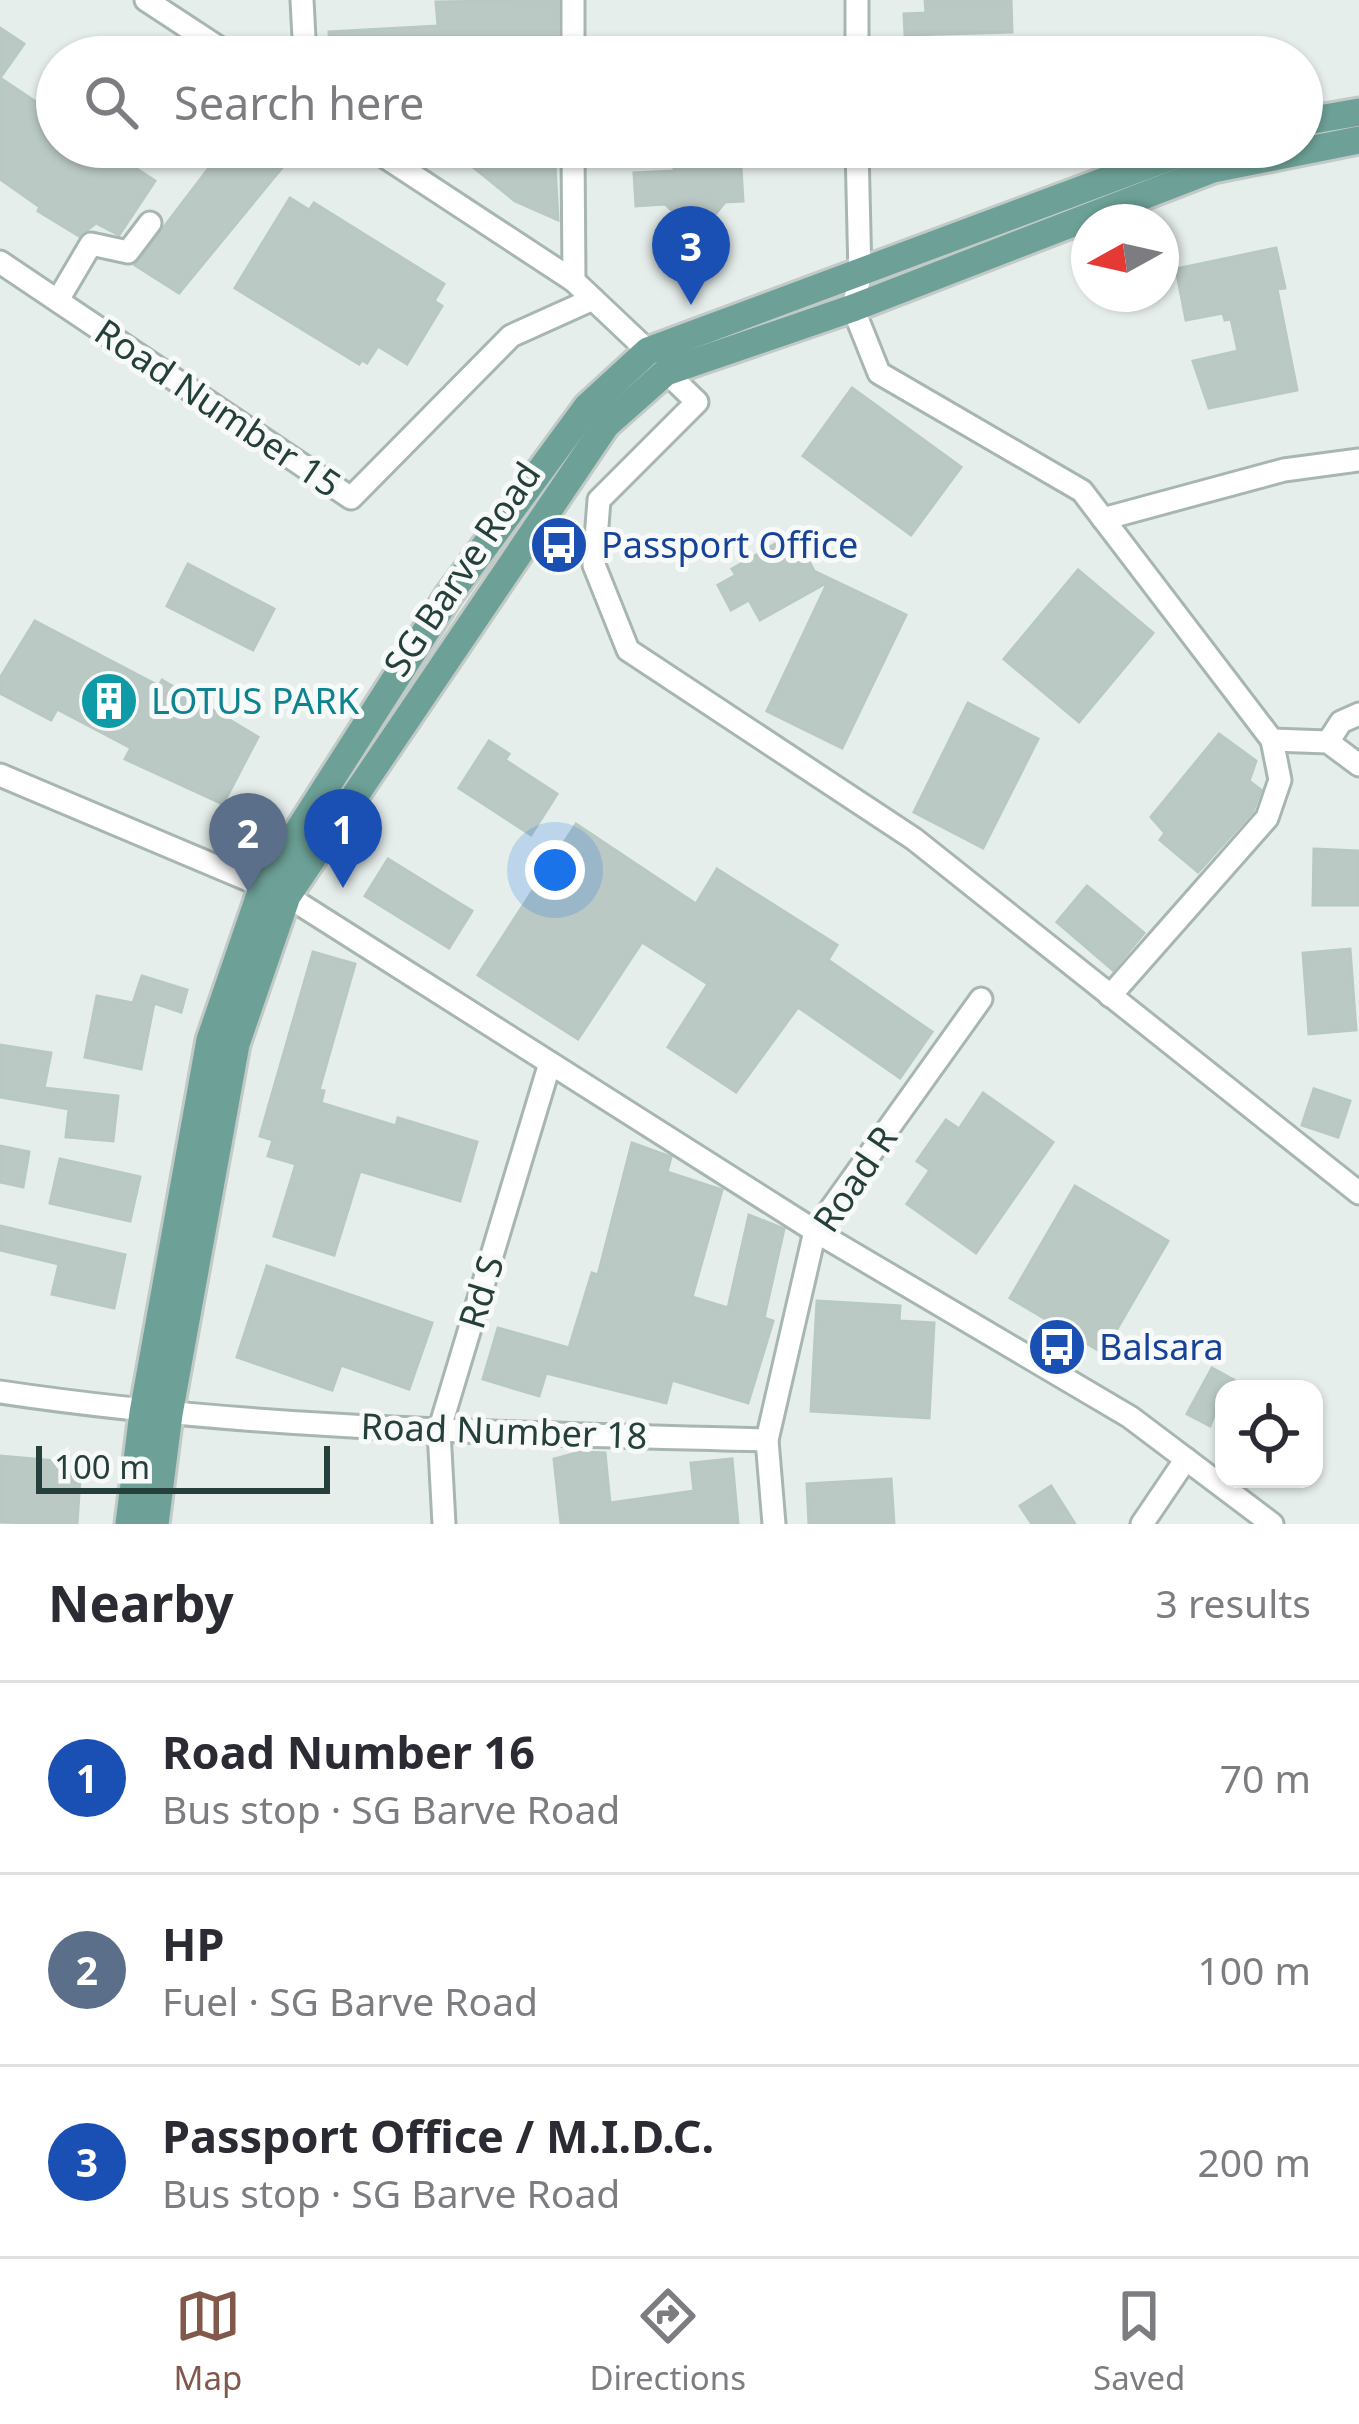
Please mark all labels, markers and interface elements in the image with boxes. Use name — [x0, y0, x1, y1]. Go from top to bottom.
search box — [36, 36, 1323, 168]
icon: search — [78, 69, 144, 135]
text: Search here — [174, 72, 424, 133]
north arrow — [1071, 204, 1179, 312]
pin: 3 — [652, 206, 730, 305]
street label: Road Number 15 — [86, 307, 351, 508]
street label: SG Barve Road — [372, 452, 551, 685]
bus stop icon: Passport Office — [528, 514, 590, 576]
place label: Passport Office — [601, 520, 858, 569]
building icon: LOTUS PARK — [78, 670, 140, 732]
place label: LOTUS PARK — [151, 676, 360, 725]
pin: 1 — [304, 789, 382, 888]
pin: 2 — [209, 793, 287, 892]
your location — [525, 840, 585, 900]
street label: Road R — [801, 1116, 908, 1241]
street label: Rd S — [446, 1249, 515, 1334]
bus stop icon: Balsara — [1026, 1316, 1088, 1378]
place label: Balsara — [1099, 1322, 1224, 1371]
map controls — [1215, 1380, 1323, 1488]
button: locate — [1215, 1380, 1323, 1488]
street label: Road Number 18 — [360, 1401, 648, 1460]
scale bar — [36, 1440, 330, 1493]
text: 100 m — [54, 1444, 150, 1489]
text: Nearby — [48, 1567, 234, 1637]
text: 3 results — [1156, 1576, 1311, 1629]
text: Road Number 16 — [162, 1721, 535, 1782]
text: 1 — [76, 1751, 98, 1804]
text: 70 m — [1220, 1751, 1311, 1804]
text: Bus stop · SG Barve Road — [162, 1782, 620, 1835]
text: HP — [162, 1913, 224, 1974]
text: 2 — [76, 1943, 98, 1996]
text: 100 m — [1197, 1943, 1311, 1996]
text: Fuel · SG Barve Road — [162, 1974, 538, 2027]
text: Passport Office / M.I.D.C. — [162, 2105, 714, 2166]
text: 3 — [76, 2135, 98, 2188]
text: 200 m — [1197, 2135, 1311, 2188]
text: Bus stop · SG Barve Road — [162, 2166, 620, 2219]
tab: Map — [174, 2283, 242, 2400]
tab: Directions — [589, 2283, 746, 2400]
tab: Saved — [1093, 2283, 1185, 2400]

